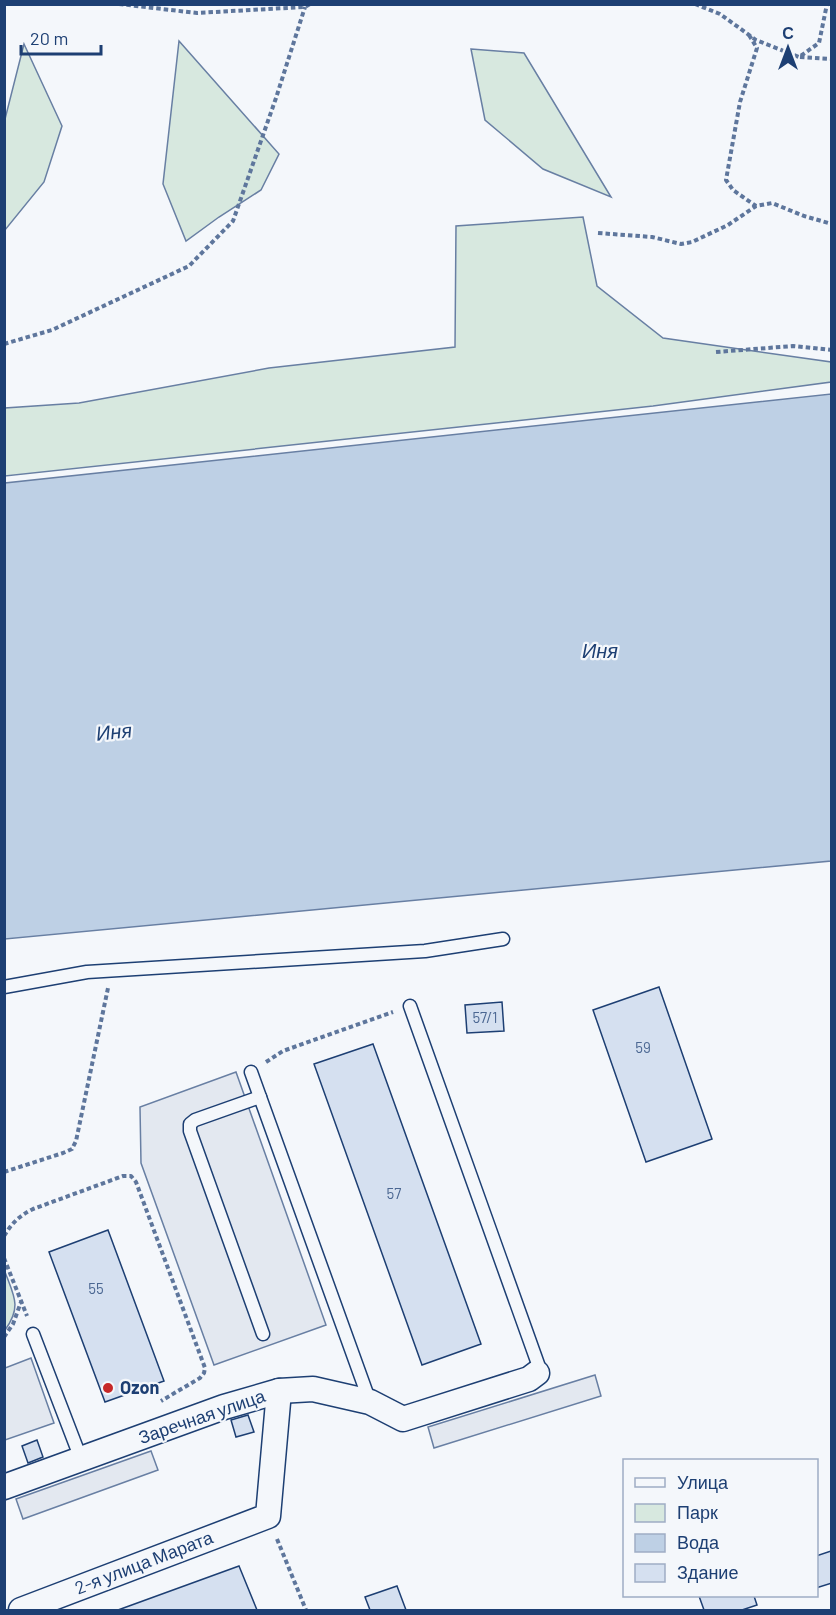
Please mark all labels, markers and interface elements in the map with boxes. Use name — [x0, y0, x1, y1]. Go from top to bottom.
scale bar — [21, 18, 100, 56]
north arrow — [758, 18, 818, 78]
text: С — [782, 23, 794, 42]
text: 20 m — [30, 27, 68, 49]
water label: Иня — [582, 638, 618, 662]
water label: Иня — [95, 717, 133, 745]
house number: 57/1 — [472, 1008, 498, 1026]
house number: 59 — [635, 1038, 651, 1056]
house number: 57 — [387, 1184, 401, 1202]
house number: 55 — [88, 1279, 104, 1297]
place label: Ozon — [120, 1376, 159, 1398]
marker: Ozon — [101, 1381, 115, 1395]
street label: Заречная улица — [135, 1384, 269, 1448]
legend — [623, 1459, 818, 1597]
text: Улица — [677, 1471, 729, 1493]
text: Парк — [677, 1501, 718, 1523]
street label: 2-я улица Марата — [72, 1525, 217, 1599]
text: Вода — [677, 1531, 720, 1553]
text: Здание — [677, 1561, 738, 1583]

